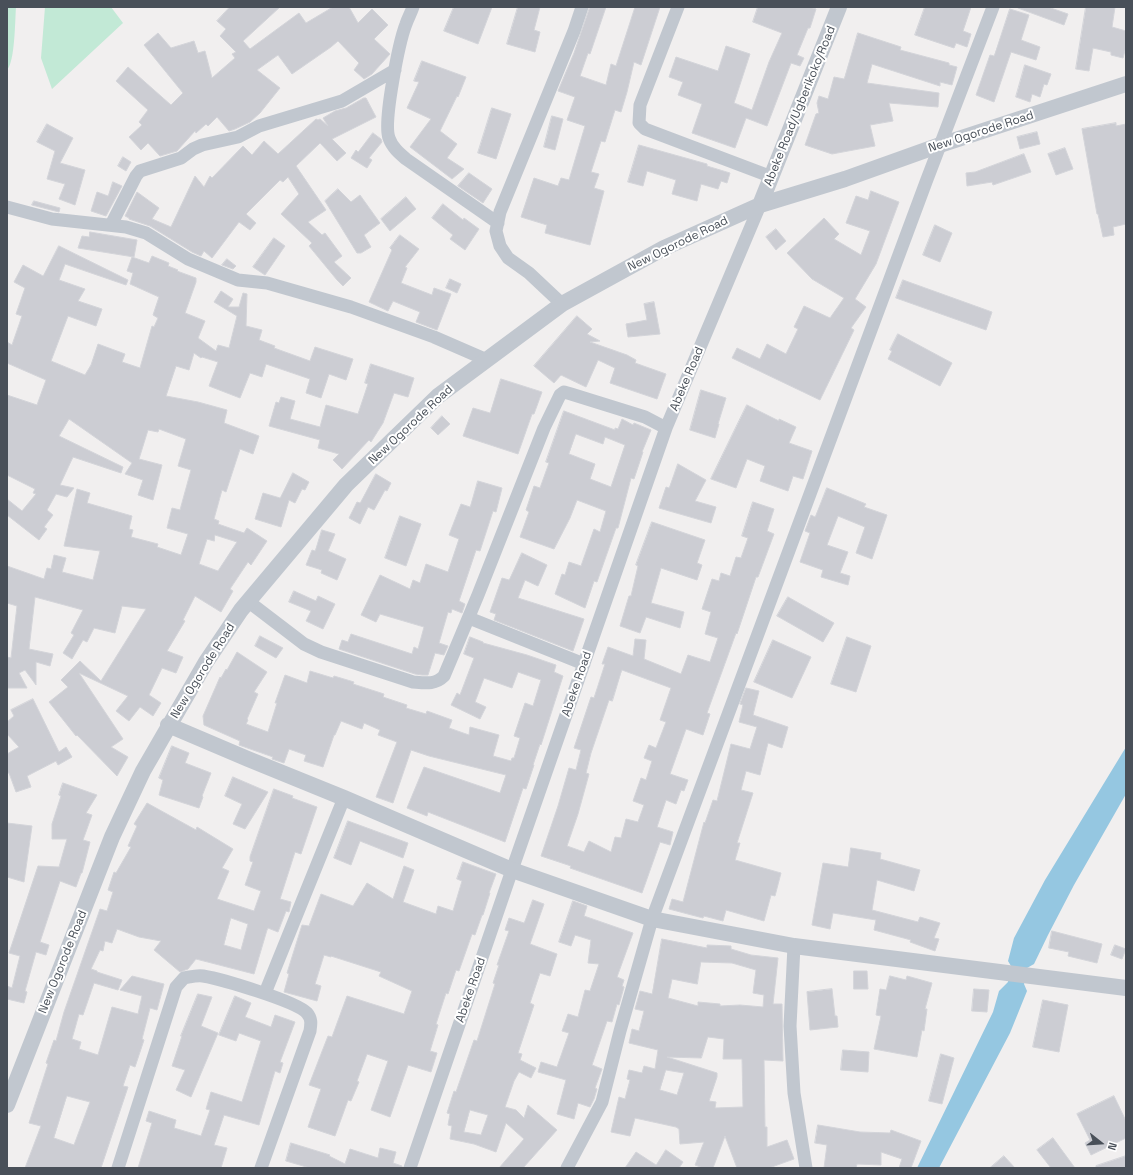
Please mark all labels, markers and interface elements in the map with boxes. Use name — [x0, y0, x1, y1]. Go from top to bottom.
street label: Abeke Road/Ugberikoko/Road — [761, 24, 839, 188]
street label: New Ogorode Road — [927, 108, 1035, 156]
street label: New Ogorode Road — [625, 213, 731, 275]
street label: Abeke Road — [667, 345, 707, 413]
street label: New Ogorode Road — [366, 382, 456, 468]
street label: New Ogorode Road — [168, 621, 238, 721]
street label: Abeke Road — [559, 649, 595, 719]
street label: New Ogorode Road — [36, 908, 90, 1016]
street label: Abeke Road — [453, 955, 489, 1025]
north arrow — [1081, 1123, 1121, 1163]
text: N — [1105, 1141, 1120, 1152]

